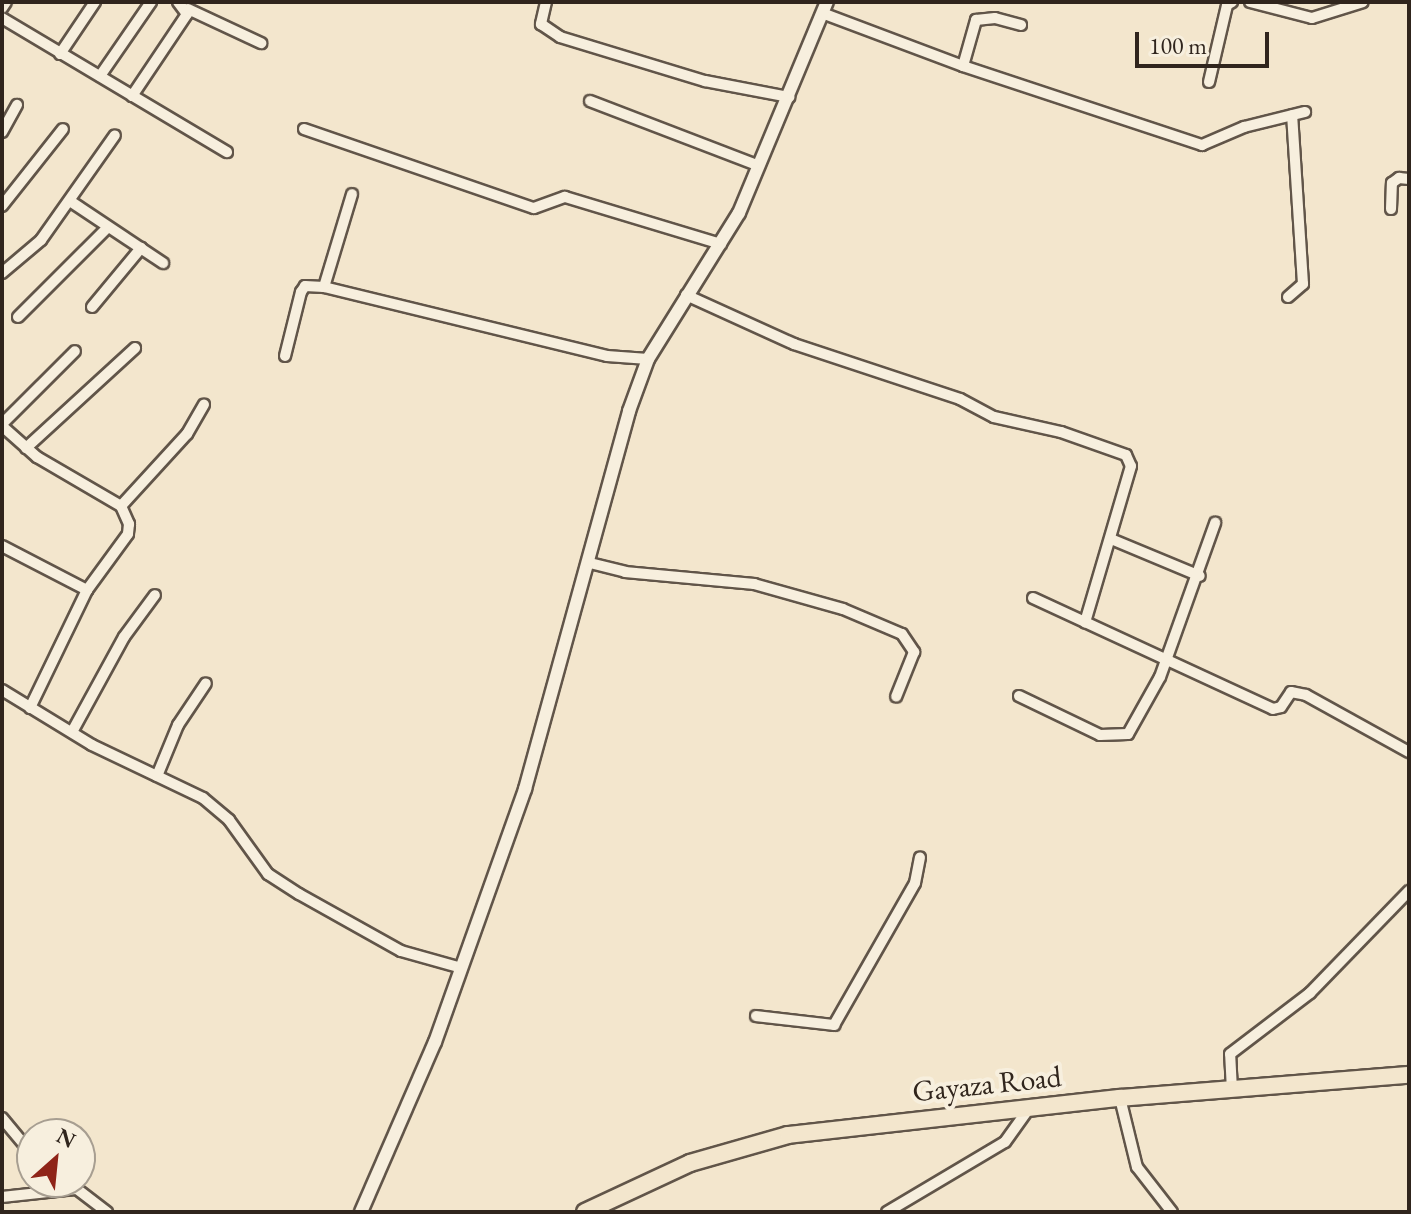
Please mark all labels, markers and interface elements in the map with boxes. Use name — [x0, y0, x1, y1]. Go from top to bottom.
scale bar — [1139, 16, 1273, 66]
text: 100 m — [1149, 30, 1207, 61]
street label: Gayaza Road — [911, 1058, 1063, 1110]
north arrow — [16, 1118, 96, 1198]
text: N — [52, 1121, 81, 1155]

